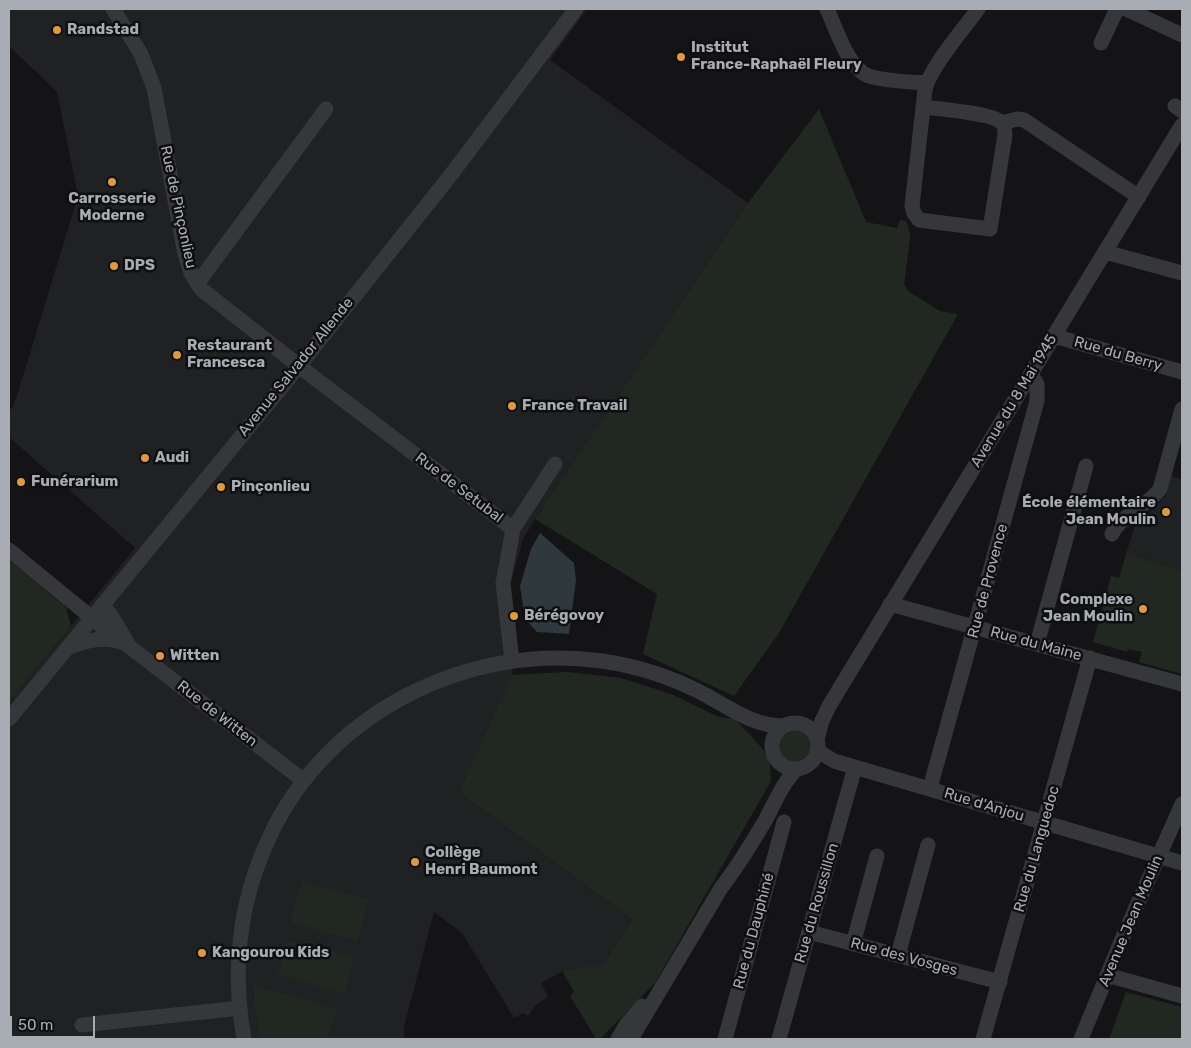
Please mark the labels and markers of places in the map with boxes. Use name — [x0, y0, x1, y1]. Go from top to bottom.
place label: Randstad — [67, 21, 139, 39]
marker: Randstad — [51, 24, 63, 36]
place label: Institut France-Raphaël Fleury — [691, 39, 862, 74]
marker: Institut France-Raphaël Fleury — [675, 51, 687, 63]
marker: Carrosserie Moderne — [106, 176, 118, 188]
place label: Carrosserie Moderne — [68, 190, 156, 225]
place label: DPS — [124, 257, 155, 275]
marker: DPS — [108, 260, 120, 272]
place label: Restaurant Francesca — [187, 337, 272, 372]
marker: Restaurant Francesca — [171, 349, 183, 361]
place label: France Travail — [522, 397, 627, 415]
marker: France Travail — [506, 400, 518, 412]
place label: Audi — [155, 449, 189, 467]
marker: Audi — [139, 452, 151, 464]
place label: Funérarium — [31, 473, 118, 491]
marker: Funérarium — [15, 476, 27, 488]
place label: Pinçonlieu — [231, 478, 310, 496]
marker: Pinçonlieu — [215, 481, 227, 493]
place label: École élémentaire Jean Moulin — [1022, 494, 1156, 529]
marker: École élémentaire Jean Moulin — [1160, 506, 1172, 518]
place label: Complexe Jean Moulin — [1043, 591, 1133, 626]
marker: Complexe Jean Moulin — [1137, 603, 1149, 615]
place label: Bérégovoy — [524, 607, 604, 625]
marker: Bérégovoy — [508, 610, 520, 622]
place label: Witten — [170, 647, 219, 665]
marker: Witten — [154, 650, 166, 662]
place label: Collège Henri Baumont — [425, 844, 538, 879]
marker: Collège Henri Baumont — [409, 856, 421, 868]
place label: Kangourou Kids — [212, 944, 329, 962]
marker: Kangourou Kids — [196, 947, 208, 959]

